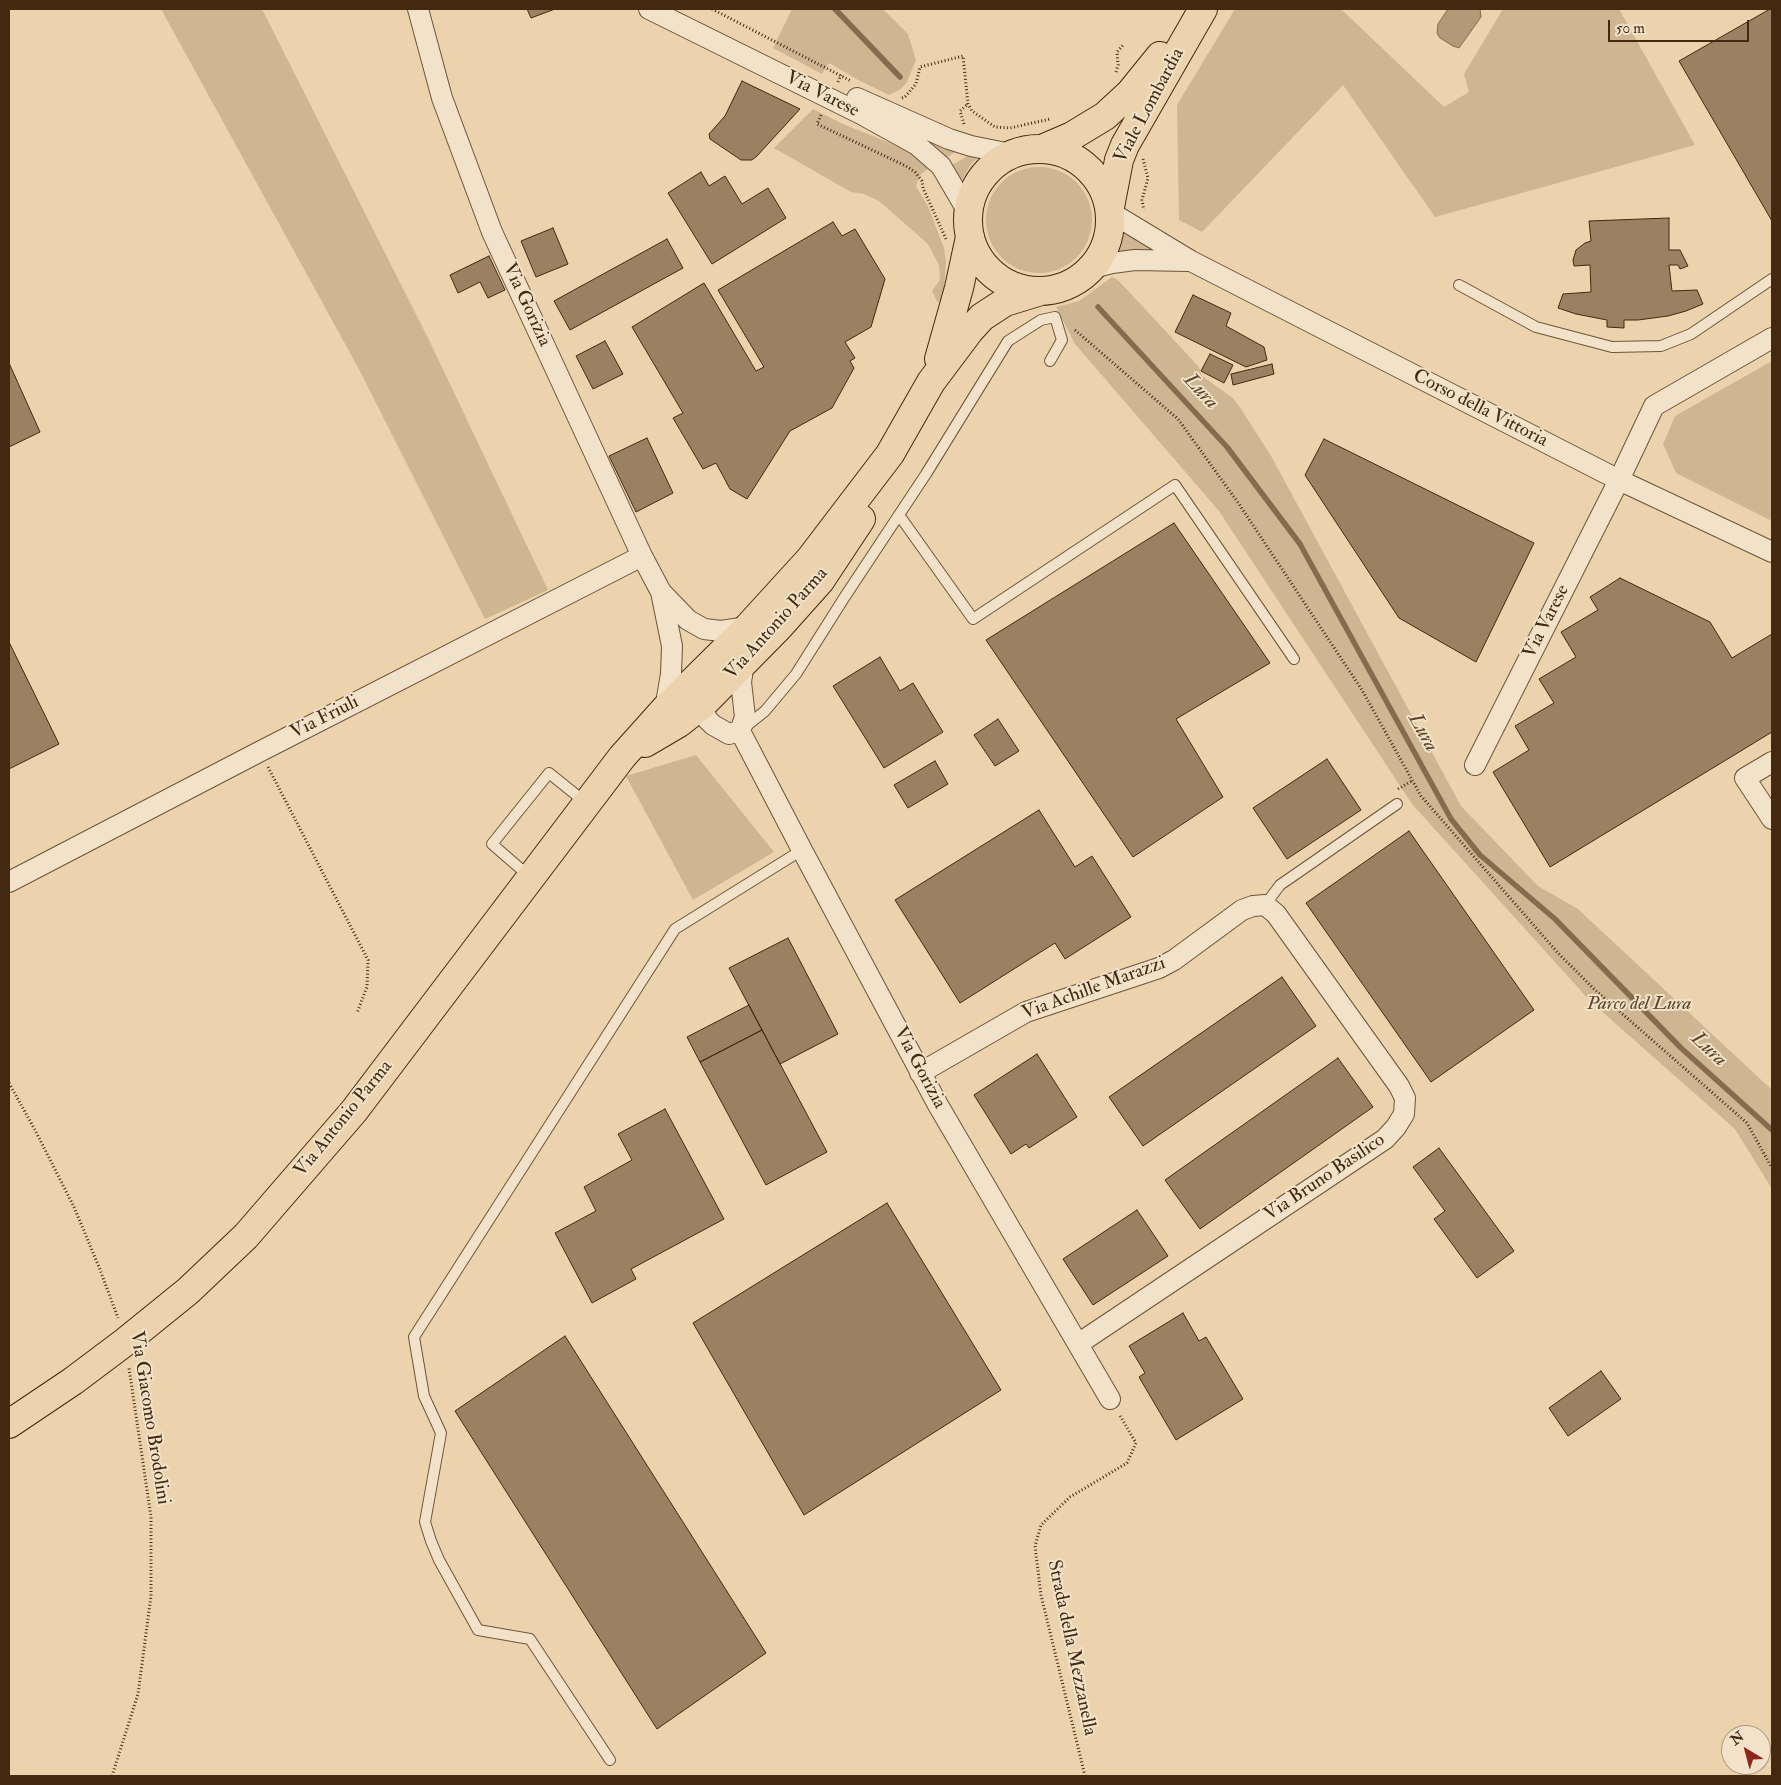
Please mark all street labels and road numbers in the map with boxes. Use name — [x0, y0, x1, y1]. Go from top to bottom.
street label: Viale Lombardia — [1110, 45, 1190, 167]
street label: Via Varese — [781, 67, 863, 123]
street label: Via Gorizia — [497, 260, 555, 350]
street label: Corso della Vittoria — [1409, 365, 1551, 453]
street label: Via Antonio Parma — [721, 563, 833, 685]
street label: Via Varese — [1519, 581, 1575, 663]
street label: Via Friuli — [287, 691, 363, 745]
street label: Via Achille Marazzi — [1019, 952, 1169, 1026]
street label: Via Gorizia — [888, 1023, 950, 1113]
street label: Via Antonio Parma — [290, 1056, 398, 1182]
street label: Via Bruno Basilico — [1260, 1129, 1390, 1227]
street label: Via Giacomo Brodolini — [124, 1330, 174, 1506]
street label: Strada della Mezzanella — [1041, 1558, 1101, 1738]

